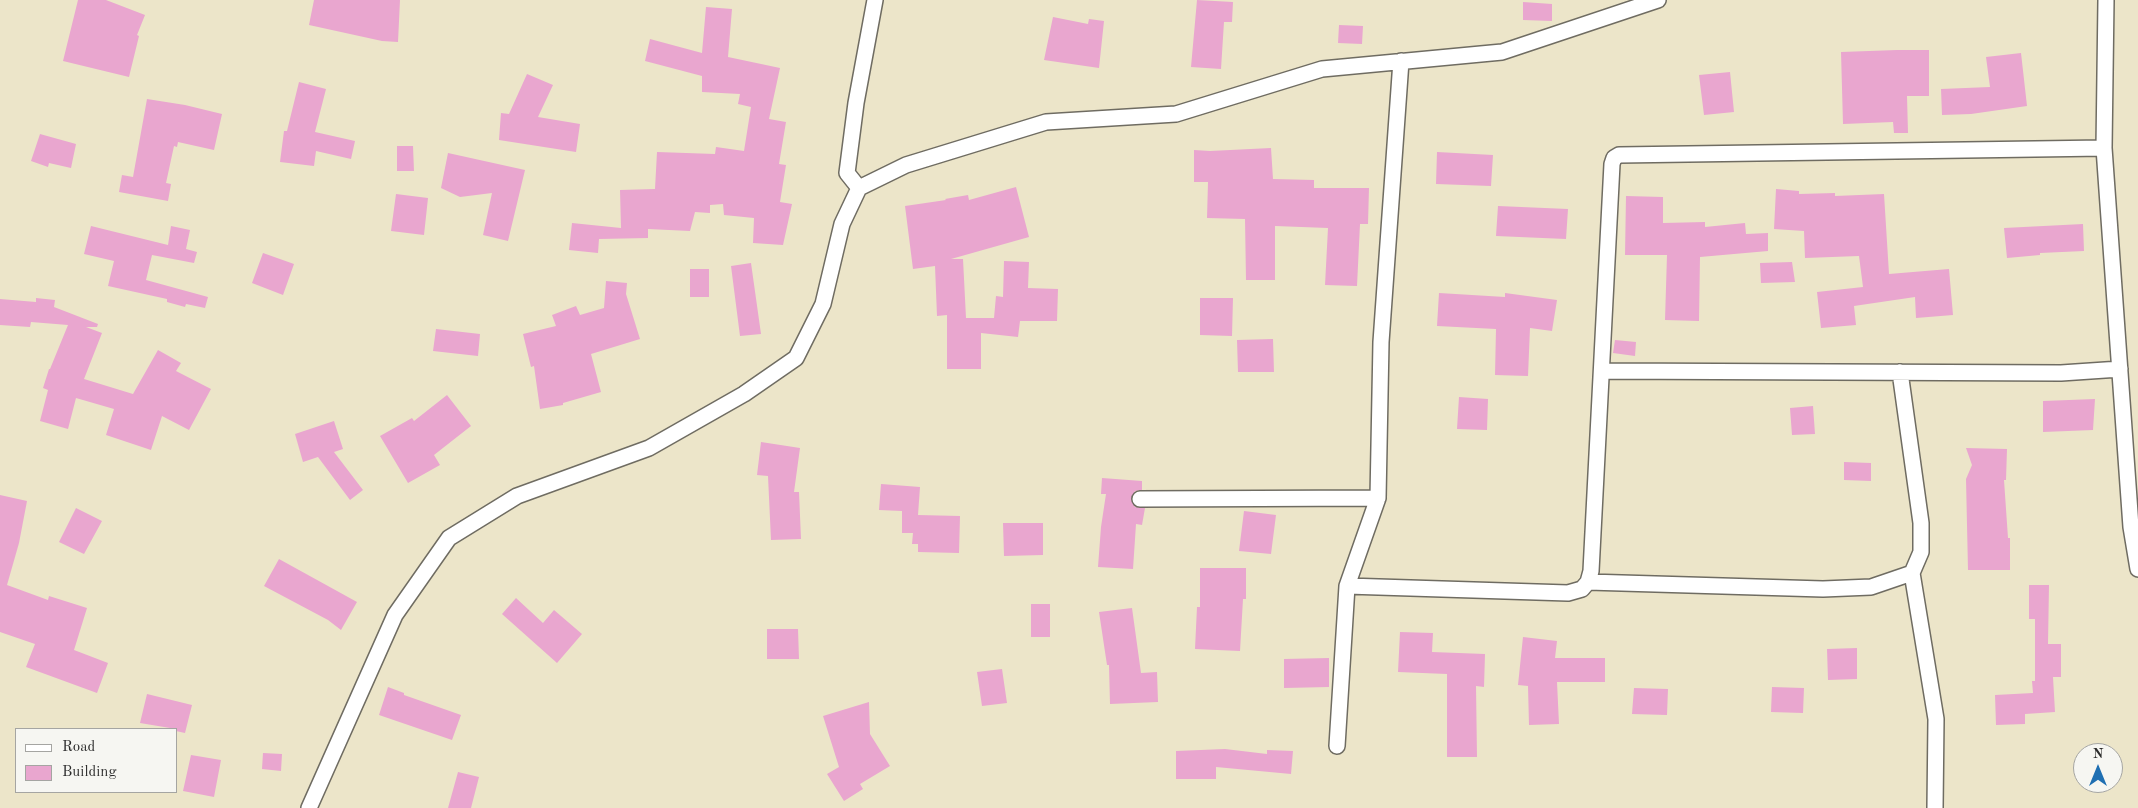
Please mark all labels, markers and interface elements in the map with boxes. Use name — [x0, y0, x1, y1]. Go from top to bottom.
legend — [15, 728, 178, 793]
text: Road — [62, 740, 95, 755]
north arrow — [2073, 743, 2123, 793]
text: N — [2093, 747, 2103, 761]
text: Building — [62, 765, 117, 780]

